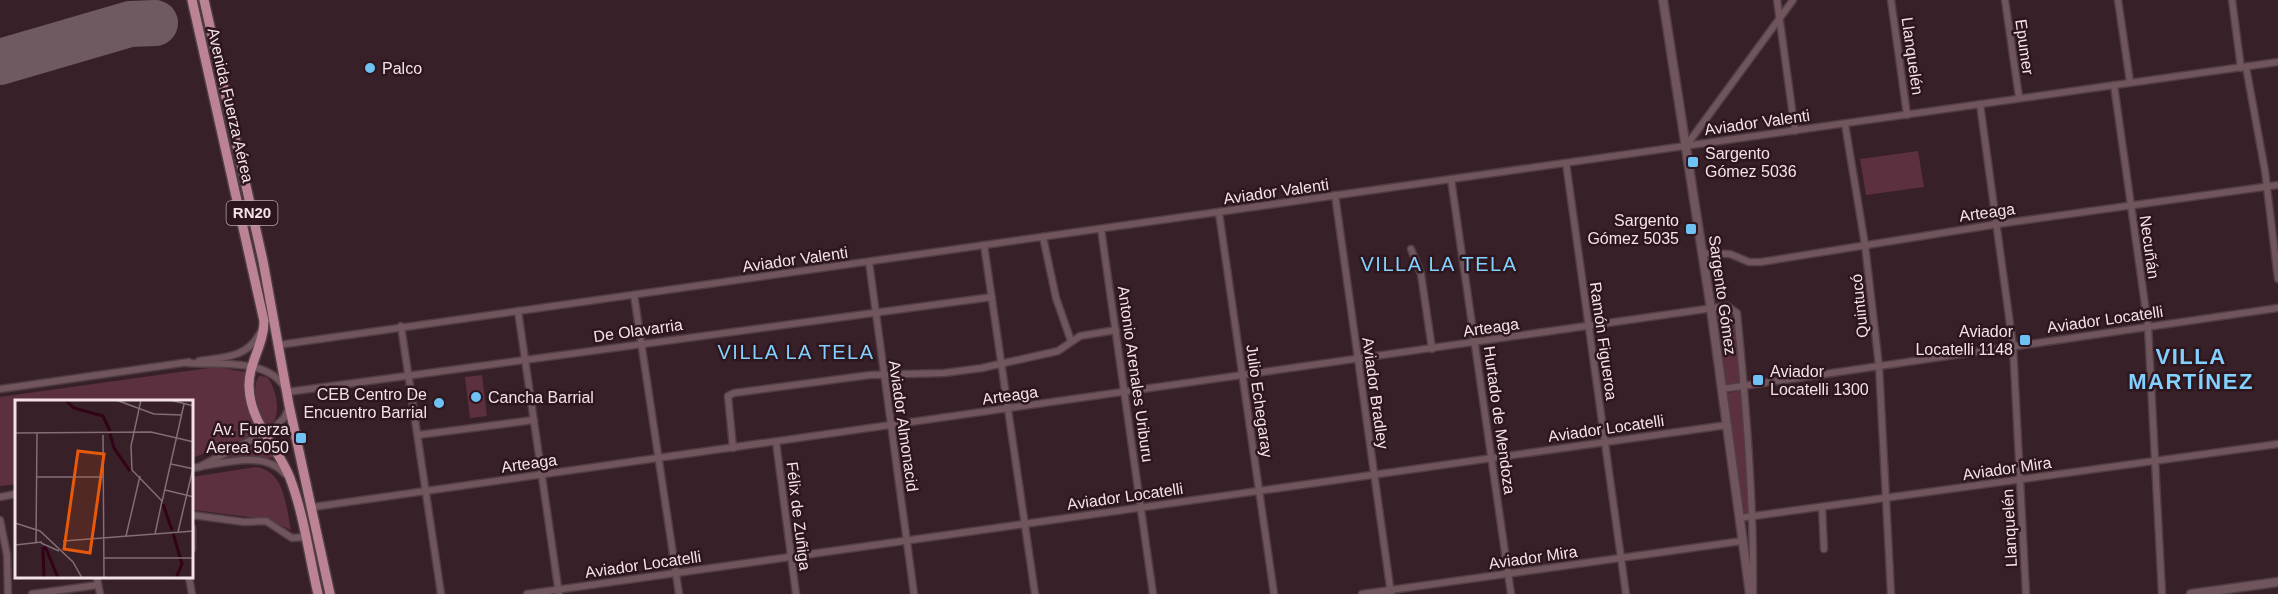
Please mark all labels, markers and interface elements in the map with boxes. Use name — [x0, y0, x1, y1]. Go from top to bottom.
street label: Llanquelén — [1899, 16, 1926, 96]
street label: Epumer — [2012, 18, 2037, 77]
street label: Avenida Fuerza Aérea — [204, 26, 257, 184]
place label: Palco — [382, 60, 422, 77]
marker: Palco — [363, 61, 377, 75]
street label: Aviador Valenti — [1703, 107, 1811, 138]
place label: Sargento Gómez 5036 — [1705, 145, 1797, 180]
marker: Sargento Gómez 5036 — [1686, 155, 1700, 169]
street label: Aviador Valenti — [1222, 176, 1330, 207]
street label: Arteaga — [1958, 200, 2016, 225]
road number: RN20 — [226, 201, 278, 225]
place label: Sargento Gómez 5035 — [1587, 212, 1679, 247]
street label: Necuñán — [2137, 214, 2162, 280]
marker: Sargento Gómez 5035 — [1684, 222, 1698, 236]
street label: Sargento Gómez — [1706, 234, 1739, 356]
street label: Aviador Valenti — [741, 244, 849, 275]
district label: VILLA LA TELA — [1360, 253, 1518, 275]
street label: Quintucó — [1848, 273, 1871, 339]
street label: Ramón Figueroa — [1587, 281, 1620, 401]
street label: Antonio Arenales Uriburu — [1115, 285, 1156, 463]
street label: Aviador Locatelli — [2046, 303, 2164, 336]
street label: Arteaga — [1462, 315, 1520, 340]
street label: De Olavarria — [592, 316, 684, 345]
place label: Aviador Locatelli 1148 — [1915, 323, 2014, 358]
marker: Aviador Locatelli 1148 — [2018, 333, 2032, 347]
street label: Aviador Bradley — [1359, 336, 1392, 450]
district label: VILLA LA TELA — [717, 341, 875, 363]
street label: Julio Echegaray — [1243, 344, 1276, 459]
district label: VILLA MARTÍNEZ — [2128, 344, 2254, 394]
street label: Hurtado de Mendoza — [1481, 345, 1518, 495]
street label: Aviador Almonacid — [886, 359, 921, 493]
place label: Aviador Locatelli 1300 — [1770, 363, 1869, 398]
marker: Aviador Locatelli 1300 — [1751, 373, 1765, 387]
street label: Arteaga — [981, 383, 1039, 408]
place label: CEB Centro De Encuentro Barrial — [303, 386, 427, 421]
place label: Cancha Barrial — [488, 389, 594, 406]
marker: Cancha Barrial — [469, 390, 483, 404]
marker: CEB Centro De Encuentro Barrial — [432, 396, 446, 410]
inset map — [15, 400, 194, 579]
street label: Aviador Locatelli — [1547, 412, 1665, 445]
place label: Av. Fuerza Aerea 5050 — [206, 421, 289, 456]
marker: Av. Fuerza Aerea 5050 — [294, 431, 308, 445]
street label: Arteaga — [500, 451, 558, 476]
street label: Aviador Mira — [1962, 454, 2053, 483]
street label: Félix de Zuñiga — [783, 461, 814, 571]
street label: Aviador Locatelli — [1066, 480, 1184, 513]
street label: Llanquelén — [1999, 488, 2020, 568]
street label: Aviador Mira — [1488, 543, 1579, 572]
street label: Aviador Locatelli — [584, 548, 702, 581]

